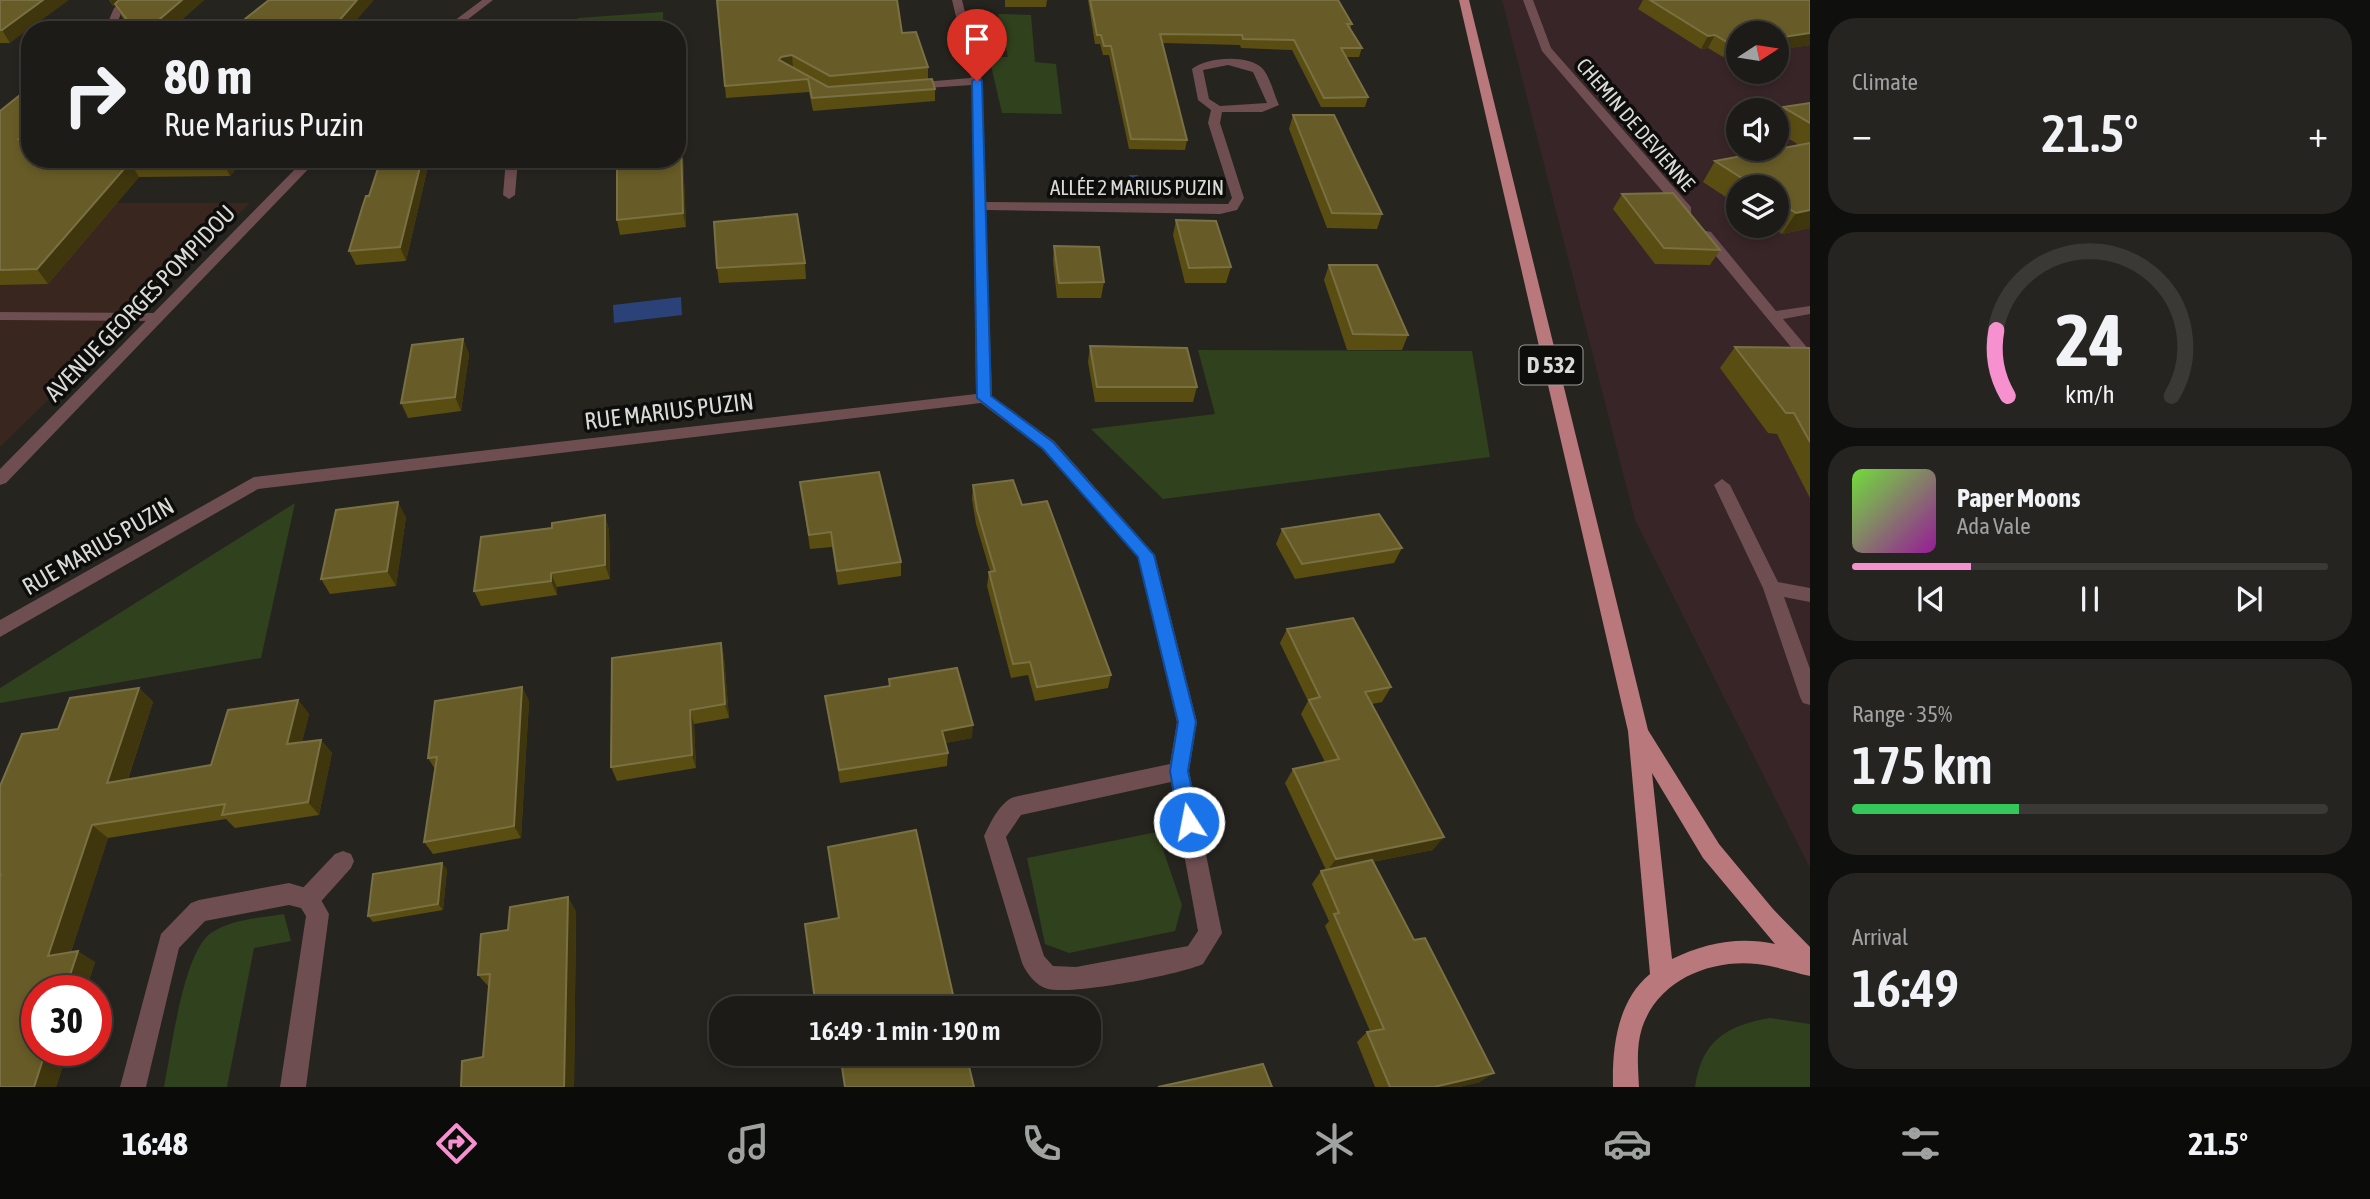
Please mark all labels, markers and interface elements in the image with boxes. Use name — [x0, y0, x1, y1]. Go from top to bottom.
pin — [947, 9, 1007, 81]
icon: arrive — [958, 20, 996, 58]
north arrow — [1726, 21, 1788, 84]
map controls — [1726, 21, 1789, 238]
text: 80 m — [164, 48, 252, 104]
icon: right — [49, 49, 140, 140]
street label: CHEMIN DE DEVIENNE — [1572, 53, 1700, 195]
text: Climate — [1852, 69, 1918, 95]
button: sound — [1726, 98, 1789, 161]
text: 21.5° — [2042, 103, 2138, 163]
text: Rue Marius Puzin — [164, 106, 364, 143]
text: − — [1852, 112, 1872, 155]
text: + — [2308, 112, 2328, 155]
street label: ALLÉE 2 MARIUS PUZIN — [1050, 175, 1224, 199]
button: layers — [1726, 175, 1789, 238]
street label: AVENUE GEORGES POMPIDOU — [39, 200, 241, 406]
text: 24 — [2056, 298, 2124, 381]
road number: D 532 — [1520, 346, 1582, 384]
text: km/h — [2065, 379, 2115, 407]
street label: RUE MARIUS PUZIN — [583, 387, 755, 435]
text: Paper Moons — [1957, 483, 2080, 513]
street label: RUE MARIUS PUZIN — [18, 492, 178, 600]
text: Ada Vale — [1957, 513, 2031, 539]
icon: previous — [1912, 580, 1950, 618]
icon: pause — [2071, 580, 2109, 618]
icon: next — [2230, 580, 2268, 618]
text: Range · 35% — [1852, 701, 1952, 727]
text: 175 km — [1852, 735, 1993, 795]
position arrow — [1152, 785, 1226, 859]
text: Arrival — [1852, 924, 1908, 950]
text: 16:49 — [1852, 958, 1959, 1018]
speed limit sign: 30 — [21, 975, 112, 1066]
text: 16:49 · 1 min · 190 m — [810, 1016, 1000, 1046]
icon: directions — [432, 1119, 481, 1168]
icon: music — [724, 1119, 773, 1168]
icon: phone — [1017, 1119, 1066, 1168]
icon: climate — [1310, 1119, 1359, 1168]
icon: car — [1603, 1119, 1652, 1168]
icon: filters — [1896, 1119, 1945, 1168]
text: 16:48 — [122, 1125, 188, 1162]
text: 21.5° — [2188, 1125, 2248, 1162]

